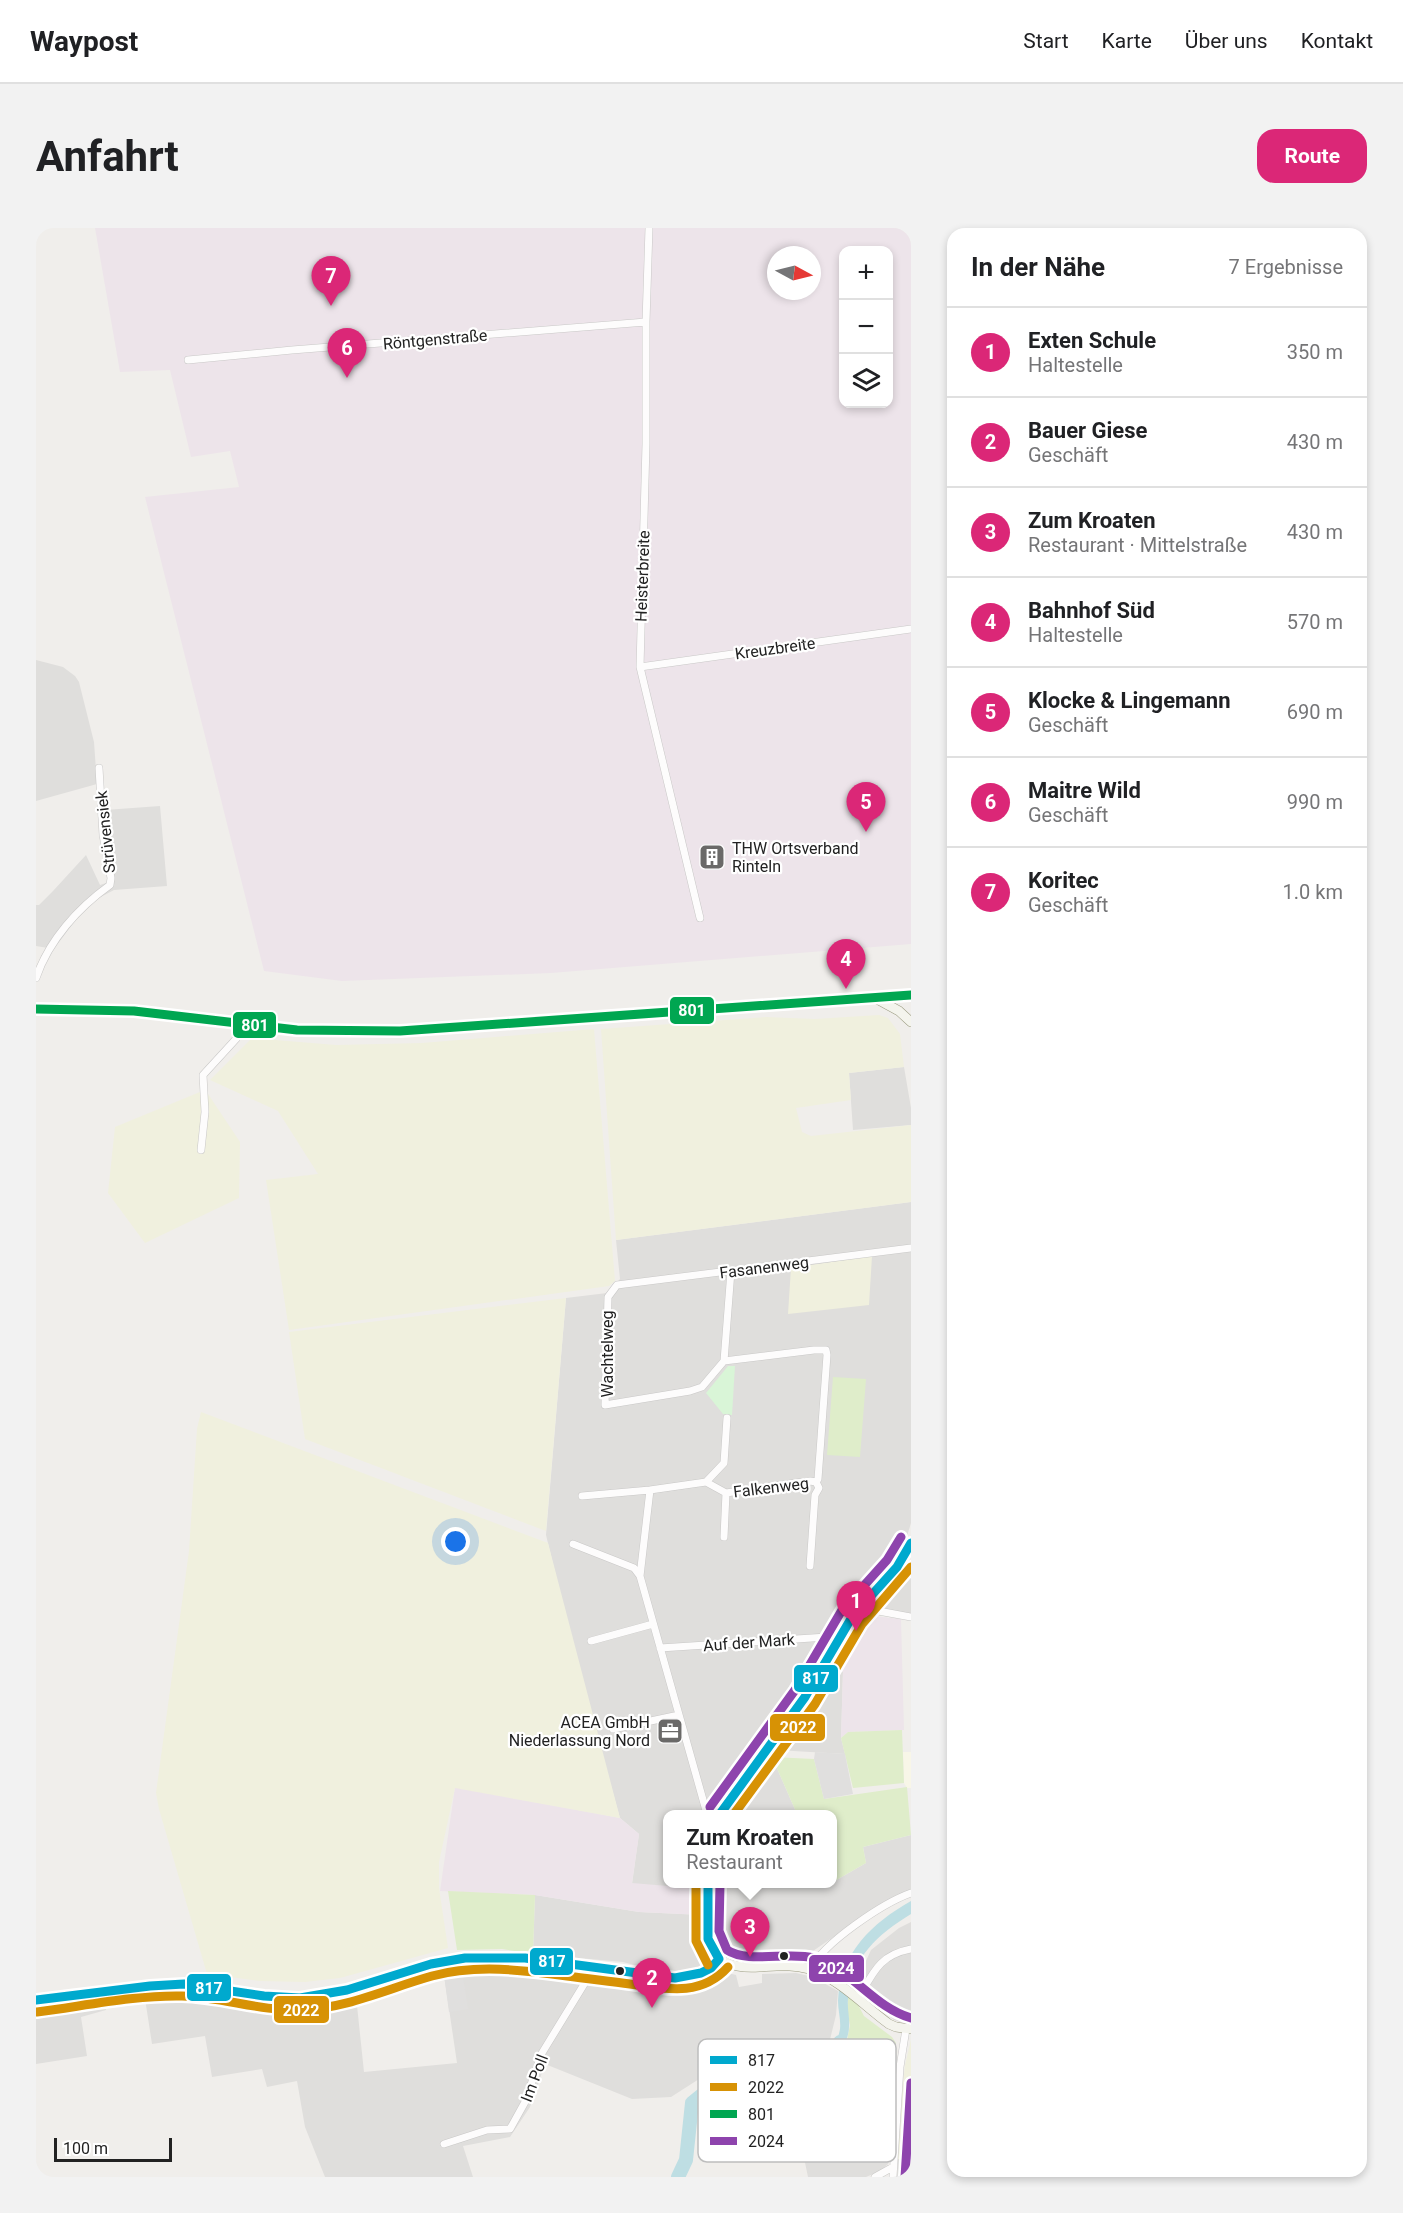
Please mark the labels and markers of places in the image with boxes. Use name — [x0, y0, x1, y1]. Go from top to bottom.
pin: 7 — [312, 256, 350, 306]
pin: 6 — [328, 328, 366, 378]
pin: 5 — [846, 782, 886, 832]
place label: THW Ortsverband Rinteln — [732, 839, 859, 876]
building icon: THW Ortsverband Rinteln — [697, 842, 727, 872]
pin: 4 — [826, 940, 866, 989]
pin: 1 — [836, 1582, 876, 1631]
place label: ACEA GmbH Niederlassung Nord — [509, 1713, 650, 1750]
office icon: ACEA GmbH Niederlassung Nord — [655, 1716, 685, 1746]
pin: 3 — [730, 1908, 770, 1957]
unlabelled marker — [778, 1950, 790, 1962]
pin: 2 — [632, 1958, 672, 2008]
unlabelled marker — [614, 1965, 626, 1977]

